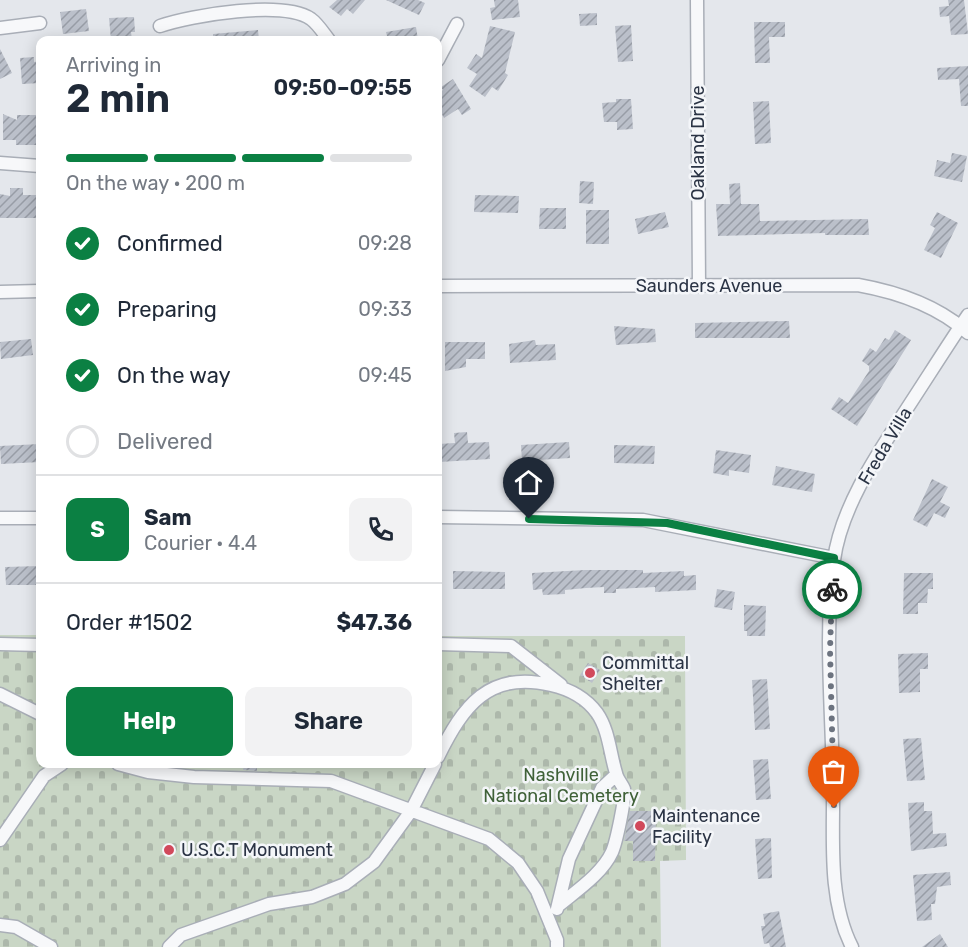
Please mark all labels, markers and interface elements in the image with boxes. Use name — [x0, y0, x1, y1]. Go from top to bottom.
text: Arriving in — [66, 53, 161, 77]
text: 09:50–09:55 — [274, 74, 412, 101]
text: 2 min — [66, 76, 170, 122]
street label: Oakland Drive — [687, 85, 709, 201]
text: On the way · 200 m — [66, 171, 245, 195]
icon: check — [66, 227, 99, 260]
text: Confirmed — [117, 230, 223, 257]
text: 09:28 — [358, 231, 412, 255]
street label: Saunders Avenue — [636, 275, 782, 297]
icon: check — [66, 293, 99, 326]
text: Preparing — [117, 296, 217, 323]
text: 09:33 — [358, 297, 412, 321]
icon: check — [66, 359, 99, 392]
text: On the way — [117, 362, 231, 389]
text: 09:45 — [358, 363, 412, 387]
street label: Freda Villa — [853, 403, 917, 489]
text: Delivered — [117, 428, 213, 455]
pin — [503, 457, 554, 519]
icon: home — [512, 466, 545, 499]
button: phone — [349, 498, 412, 561]
text: Sam — [144, 504, 192, 531]
text: S — [90, 516, 105, 543]
text: Courier · 4.4 — [144, 531, 257, 555]
courier — [802, 559, 862, 619]
icon: bike — [816, 573, 849, 606]
text: Order #1502 — [66, 609, 192, 636]
text: $47.36 — [336, 609, 412, 636]
place label: Committal Shelter — [602, 652, 689, 695]
marker: Committal Shelter — [583, 666, 597, 680]
button: Help — [66, 687, 233, 756]
button: Share — [245, 687, 412, 756]
pin — [808, 746, 859, 808]
icon: bag — [817, 755, 850, 788]
park label: Nashville National Cemetery — [483, 764, 639, 807]
place label: Maintenance Facility — [652, 805, 760, 848]
marker: Maintenance Facility — [633, 819, 647, 833]
place label: U.S.C.T Monument — [181, 839, 333, 861]
marker: U.S.C.T Monument — [162, 843, 176, 857]

